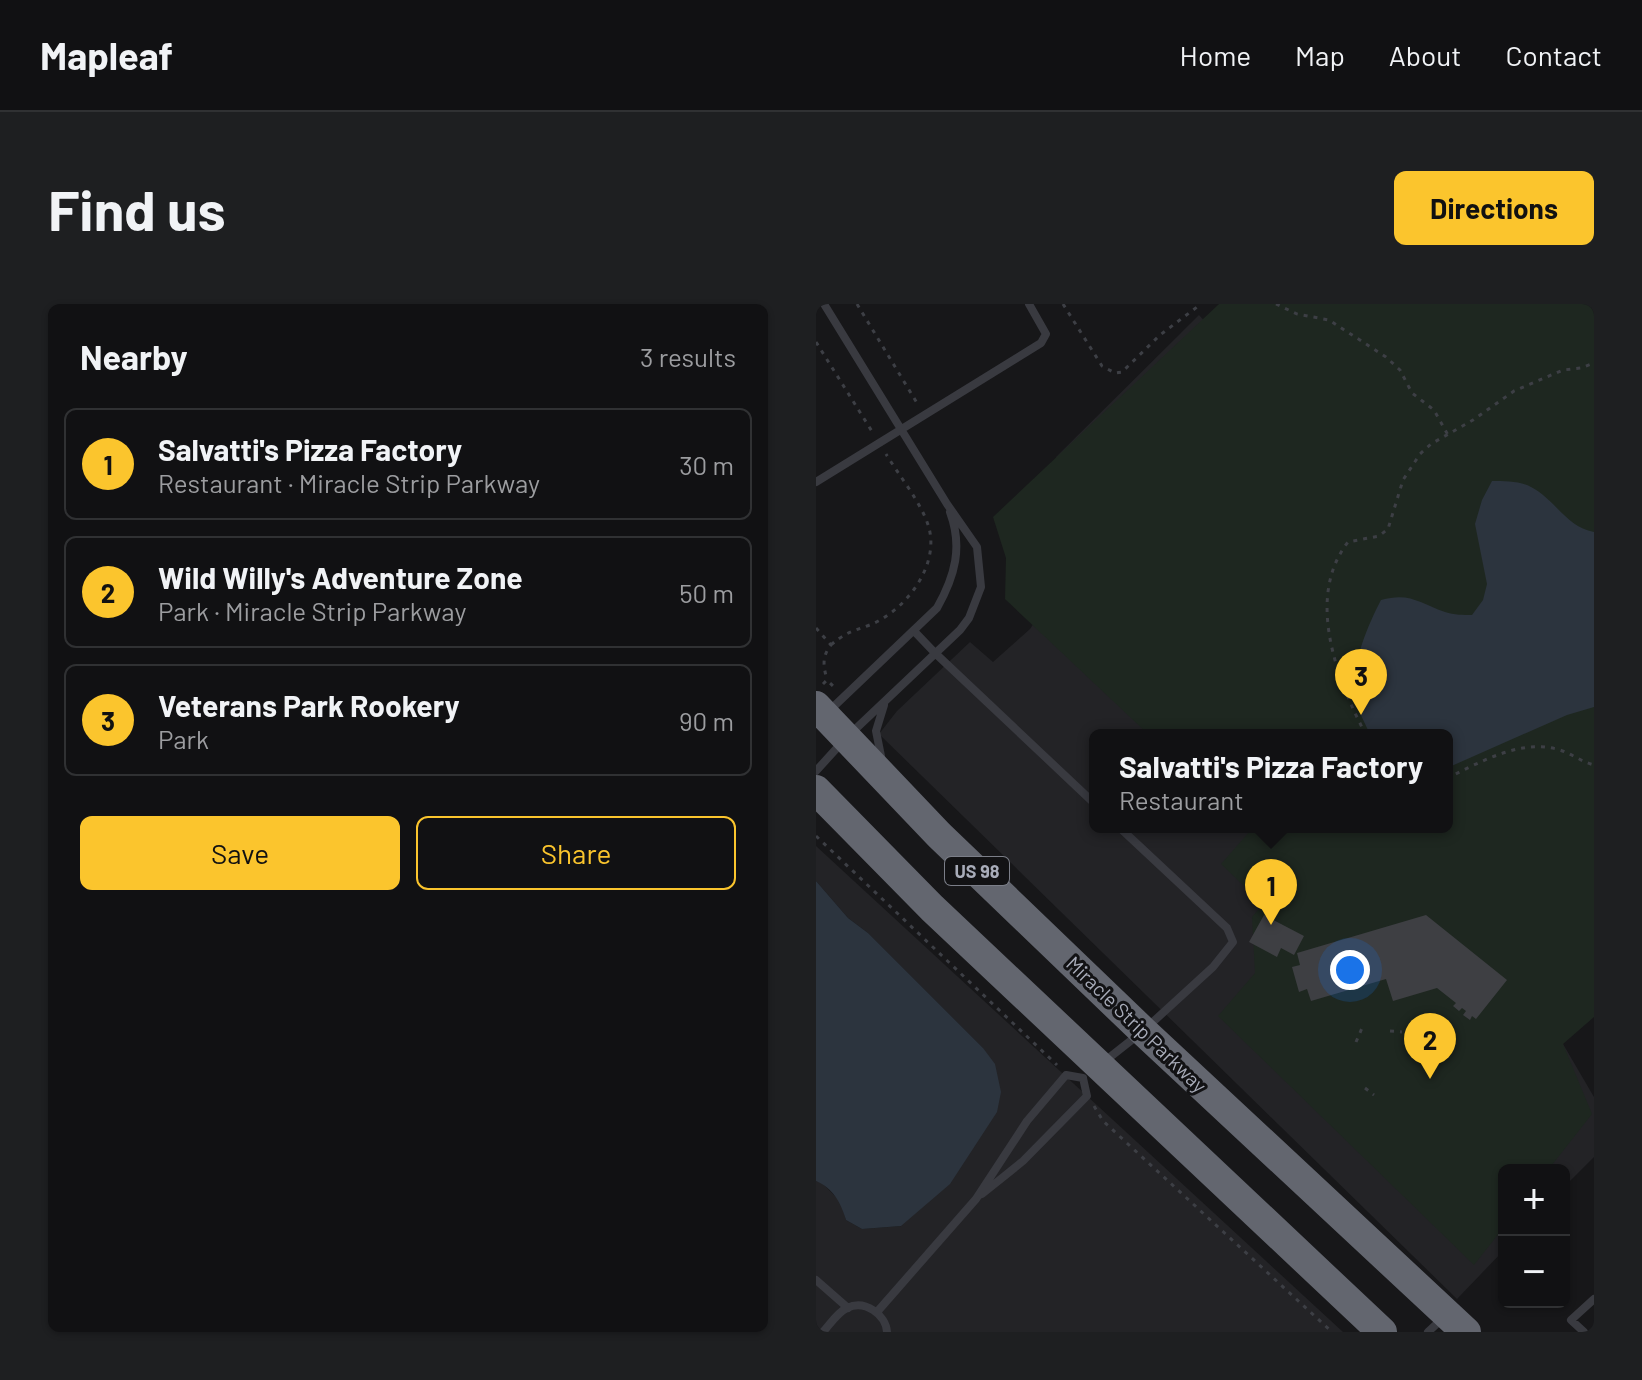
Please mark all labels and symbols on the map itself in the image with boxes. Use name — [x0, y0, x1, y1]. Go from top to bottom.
pin: 3 — [1335, 649, 1387, 715]
road number: US 98 — [945, 857, 1009, 885]
pin: 1 — [1245, 859, 1297, 925]
your location — [1330, 950, 1370, 990]
street label: Miracle Strip Parkway — [1062, 951, 1212, 1097]
pin: 2 — [1404, 1013, 1456, 1079]

